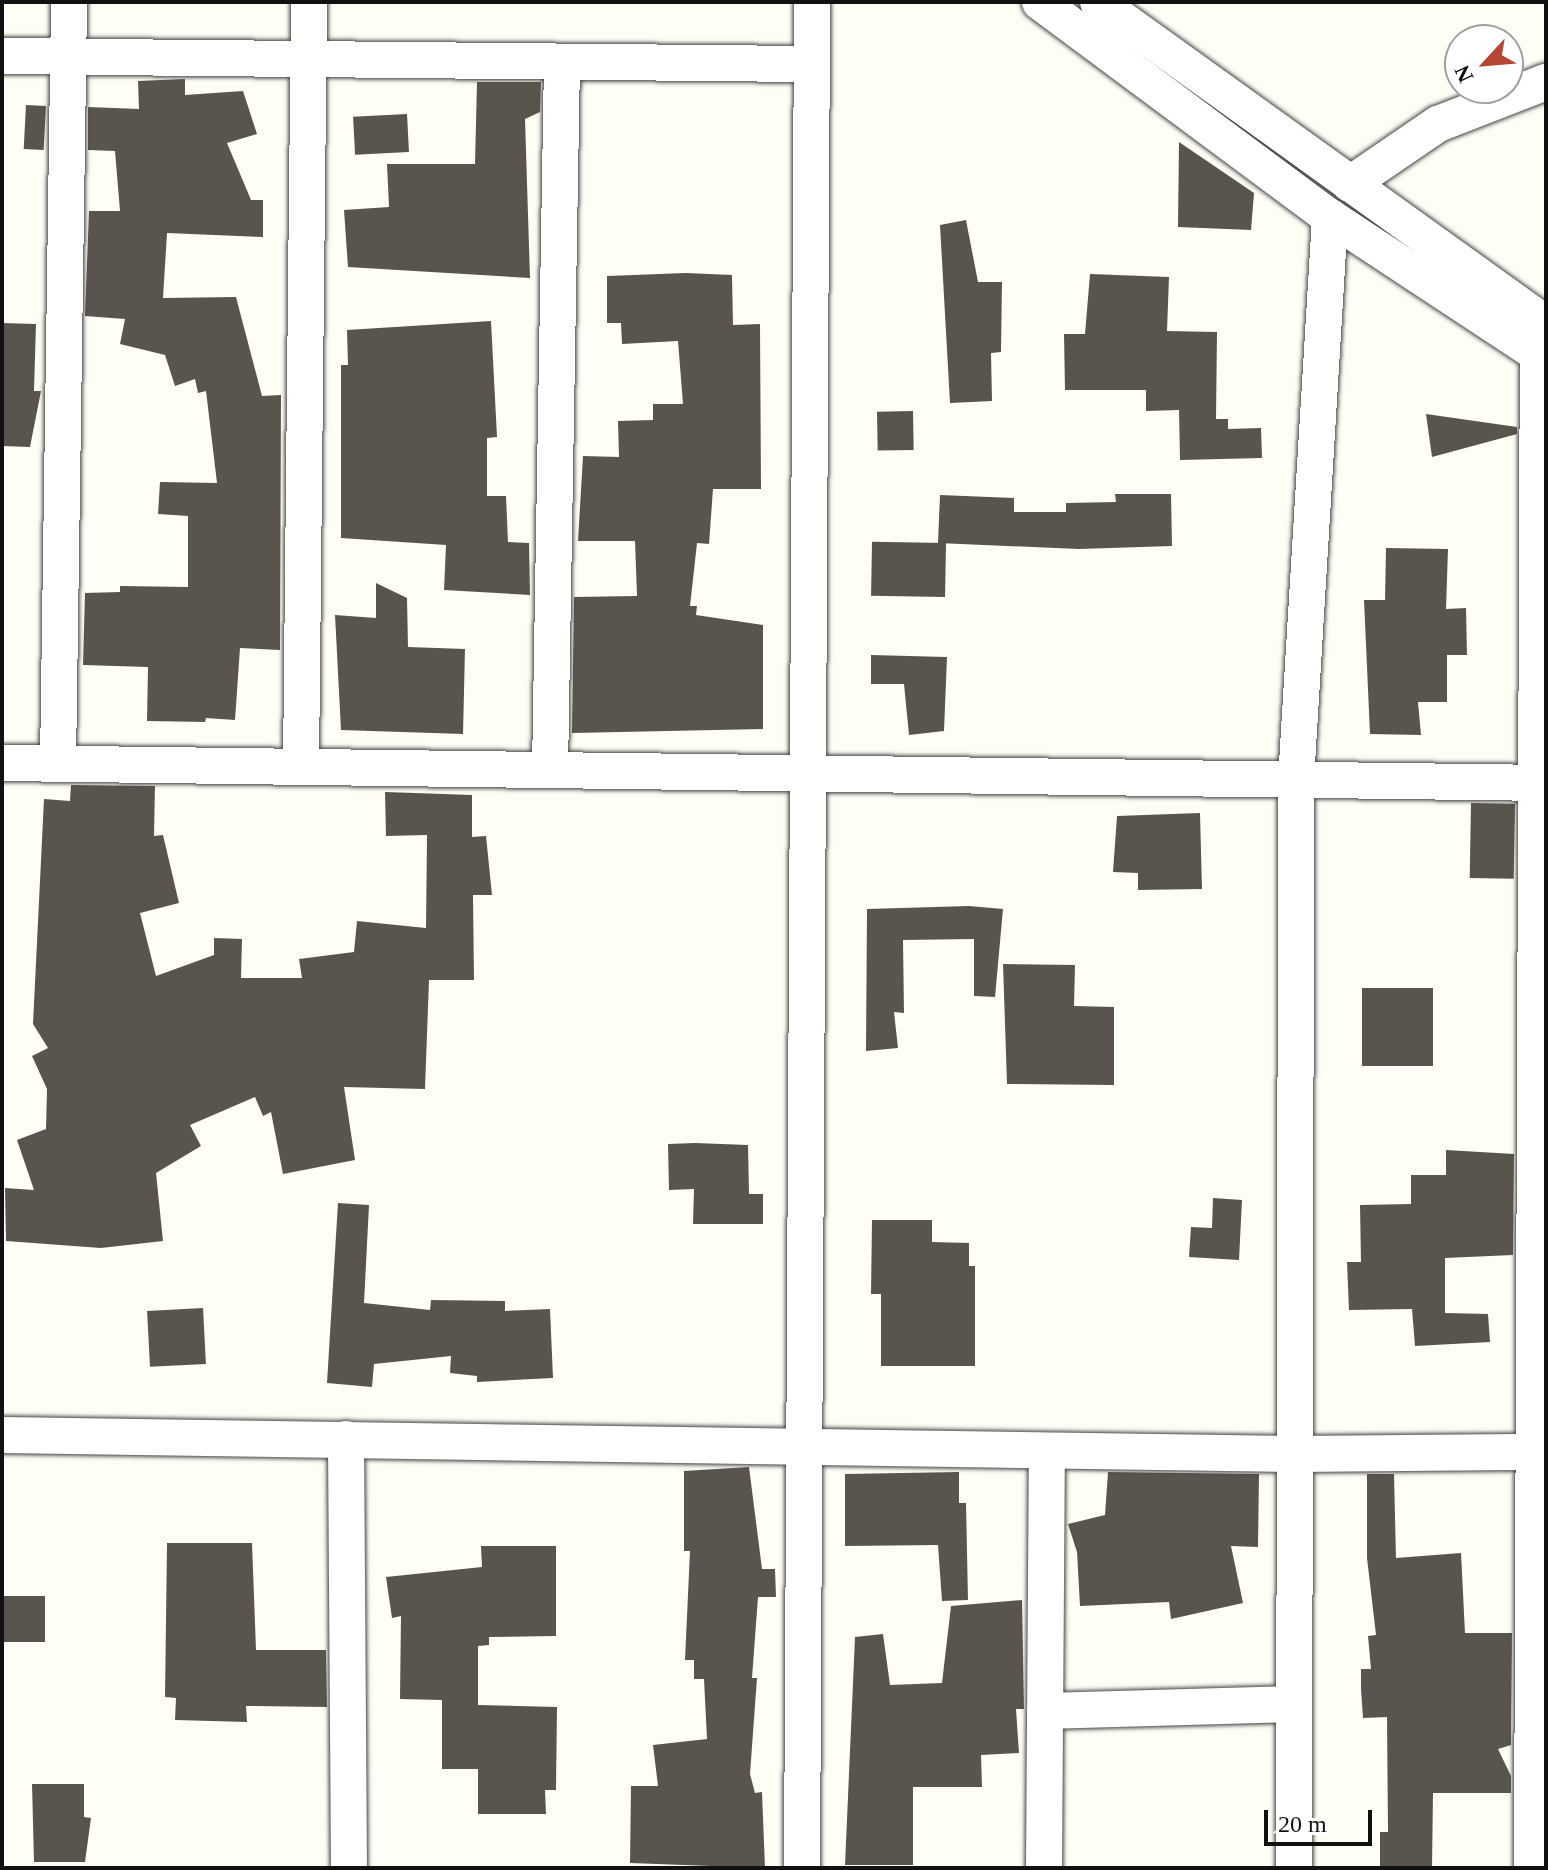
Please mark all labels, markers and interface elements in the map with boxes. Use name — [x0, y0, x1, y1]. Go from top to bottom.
north arrow — [1444, 24, 1524, 104]
text: N — [1449, 61, 1478, 86]
scale bar — [1268, 1794, 1376, 1844]
text: 20 m — [1278, 1811, 1327, 1837]

